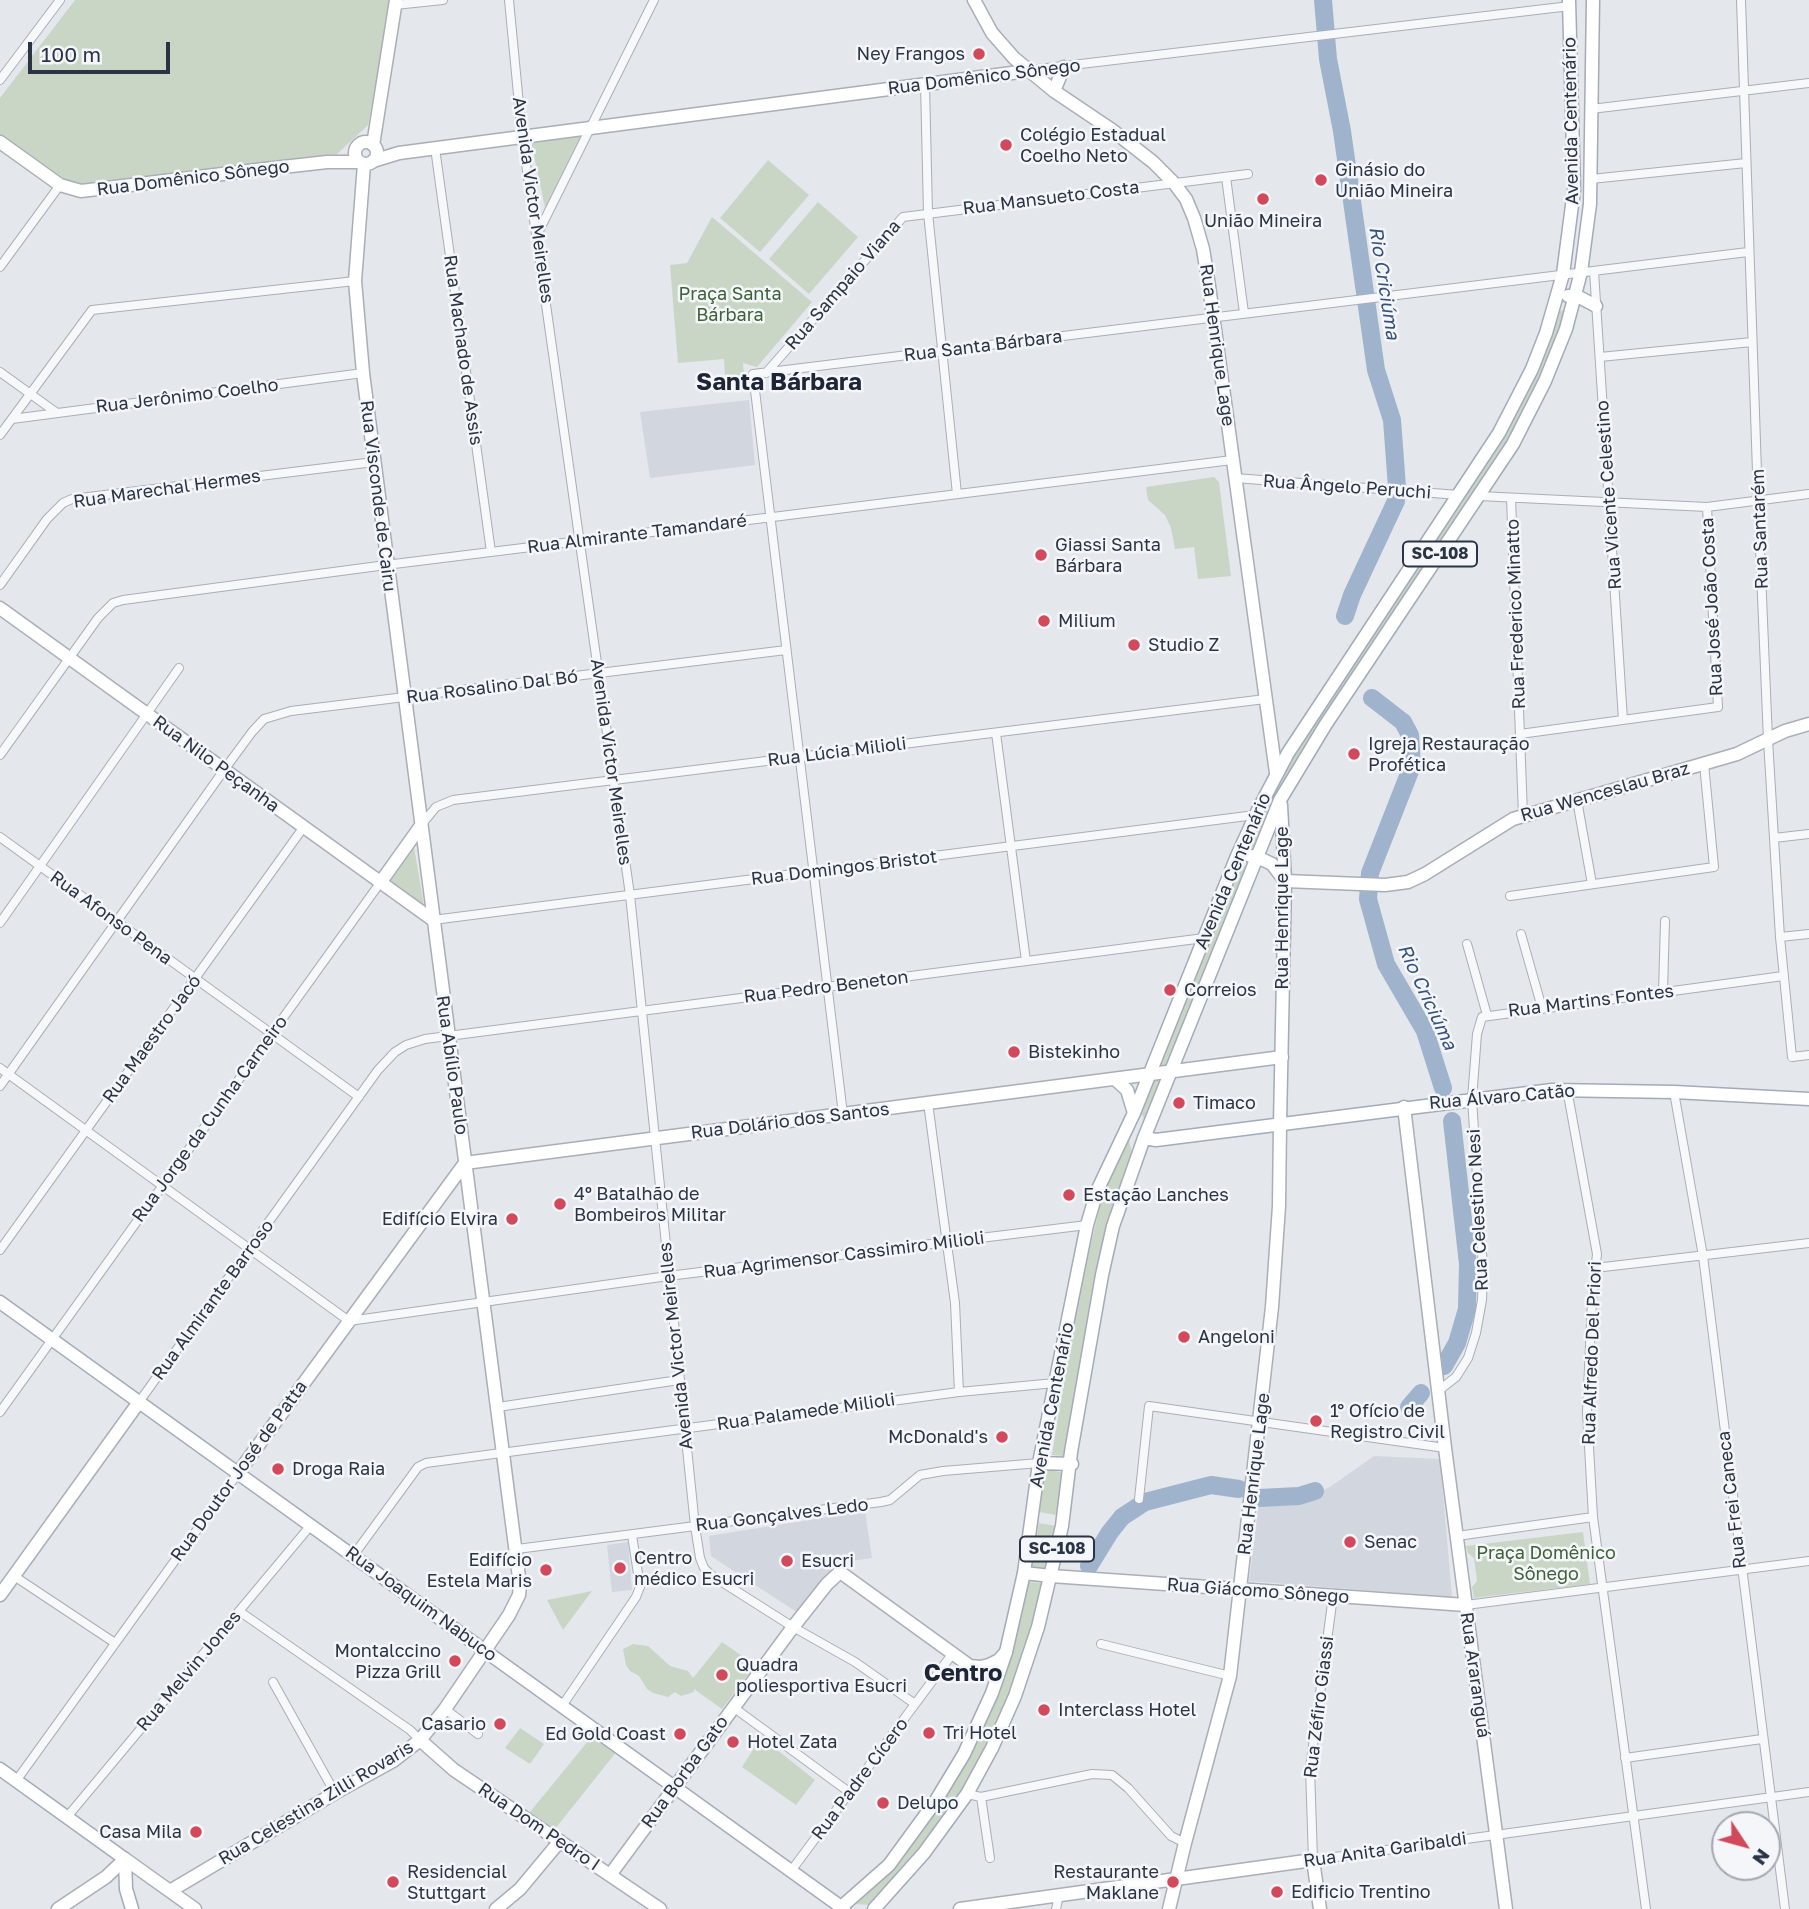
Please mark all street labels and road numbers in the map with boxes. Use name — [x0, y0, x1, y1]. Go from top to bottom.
street label: Avenida Centenário — [1559, 37, 1583, 205]
street label: Rua Domênico Sônego — [886, 54, 1082, 100]
street label: Avenida Victor Meirelles — [508, 95, 558, 305]
street label: Rua Domênico Sônego — [95, 155, 291, 201]
street label: Rua Mansueto Costa — [962, 176, 1140, 220]
street label: Rua Sampaio Viana — [781, 216, 905, 354]
street label: Rua Machado de Assis — [439, 253, 487, 447]
street label: Rua Henrique Lage — [1195, 263, 1239, 427]
street label: Rua Santa Bárbara — [903, 326, 1063, 366]
street label: Rua Jerônimo Coelho — [94, 374, 280, 418]
street label: Rua Visconde de Cairu — [356, 399, 400, 593]
street label: Rua Vicente Celestino — [1592, 400, 1626, 590]
street label: Rua Marechal Hermes — [72, 465, 262, 513]
street label: Rua Santarém — [1747, 468, 1773, 590]
street label: Rua Ângelo Peruchi — [1262, 470, 1432, 504]
street label: Rua Almirante Tamandaré — [526, 510, 748, 558]
street label: Rua José João Costa — [1697, 517, 1727, 697]
street label: Rua Frederico Minatto — [1502, 519, 1530, 709]
road number: SC-108 — [1403, 541, 1477, 566]
street label: Avenida Victor Meirelles — [586, 657, 636, 867]
street label: Rua Rosalino Dal Bó — [405, 666, 579, 708]
street label: Rua Nilo Peçanha — [149, 711, 283, 817]
street label: Rua Lúcia Milioli — [766, 733, 908, 771]
street label: Rua Wenceslau Braz — [1518, 758, 1692, 826]
street label: Avenida Centenário — [1190, 790, 1276, 952]
street label: Rua Henrique Lage — [1271, 826, 1293, 990]
street label: Rua Domingos Bristot — [750, 846, 938, 890]
street label: Rua Afonso Pena — [46, 866, 176, 970]
street label: Rua Pedro Beneton — [742, 966, 910, 1008]
street label: Rua Maestro Jacó — [98, 971, 206, 1107]
street label: Rua Martins Fontes — [1507, 980, 1675, 1022]
street label: Rua Abílio Paulo — [432, 994, 472, 1136]
street label: Rua Jorge da Cunha Carneiro — [128, 1011, 292, 1227]
street label: Rua Álvaro Catão — [1428, 1080, 1576, 1114]
street label: Rua Dolário dos Santos — [689, 1098, 891, 1144]
street label: Rua Celestino Nesi — [1463, 1128, 1493, 1292]
street label: Rua Almirante Barroso — [148, 1216, 278, 1384]
street label: Rua Agrimensor Cassimiro Milioli — [702, 1227, 986, 1283]
street label: Avenida Victor Meirelles — [654, 1241, 698, 1451]
street label: Rua Alfredo Del Priori — [1578, 1261, 1606, 1445]
street label: Avenida Centenário — [1025, 1321, 1079, 1489]
street label: Rua Doutor José de Patta — [166, 1376, 312, 1566]
street label: Rua Palamede Milioli — [715, 1389, 897, 1435]
street label: Rua Henrique Lage — [1233, 1392, 1275, 1556]
street label: Rua Frei Caneca — [1713, 1430, 1751, 1570]
street label: Rua Gonçalves Ledo — [694, 1494, 870, 1536]
road number: SC-108 — [1020, 1536, 1094, 1562]
street label: Rua Joaquim Nabuco — [341, 1542, 501, 1666]
street label: Rua Giácomo Sônego — [1166, 1574, 1350, 1608]
street label: Rua Melvin Jones — [132, 1606, 246, 1736]
street label: Rua Araranguá — [1455, 1611, 1495, 1739]
street label: Rua Zéfiro Giassi — [1300, 1635, 1338, 1779]
street label: Rua Borba Gato — [637, 1712, 733, 1832]
street label: Rua Padre Cícero — [807, 1714, 913, 1844]
street label: Rua Celestina Zilli Rovaris — [215, 1736, 417, 1870]
street label: Rua Dom Pedro I — [474, 1778, 604, 1876]
street label: Rua Anita Garibaldi — [1302, 1828, 1468, 1872]

